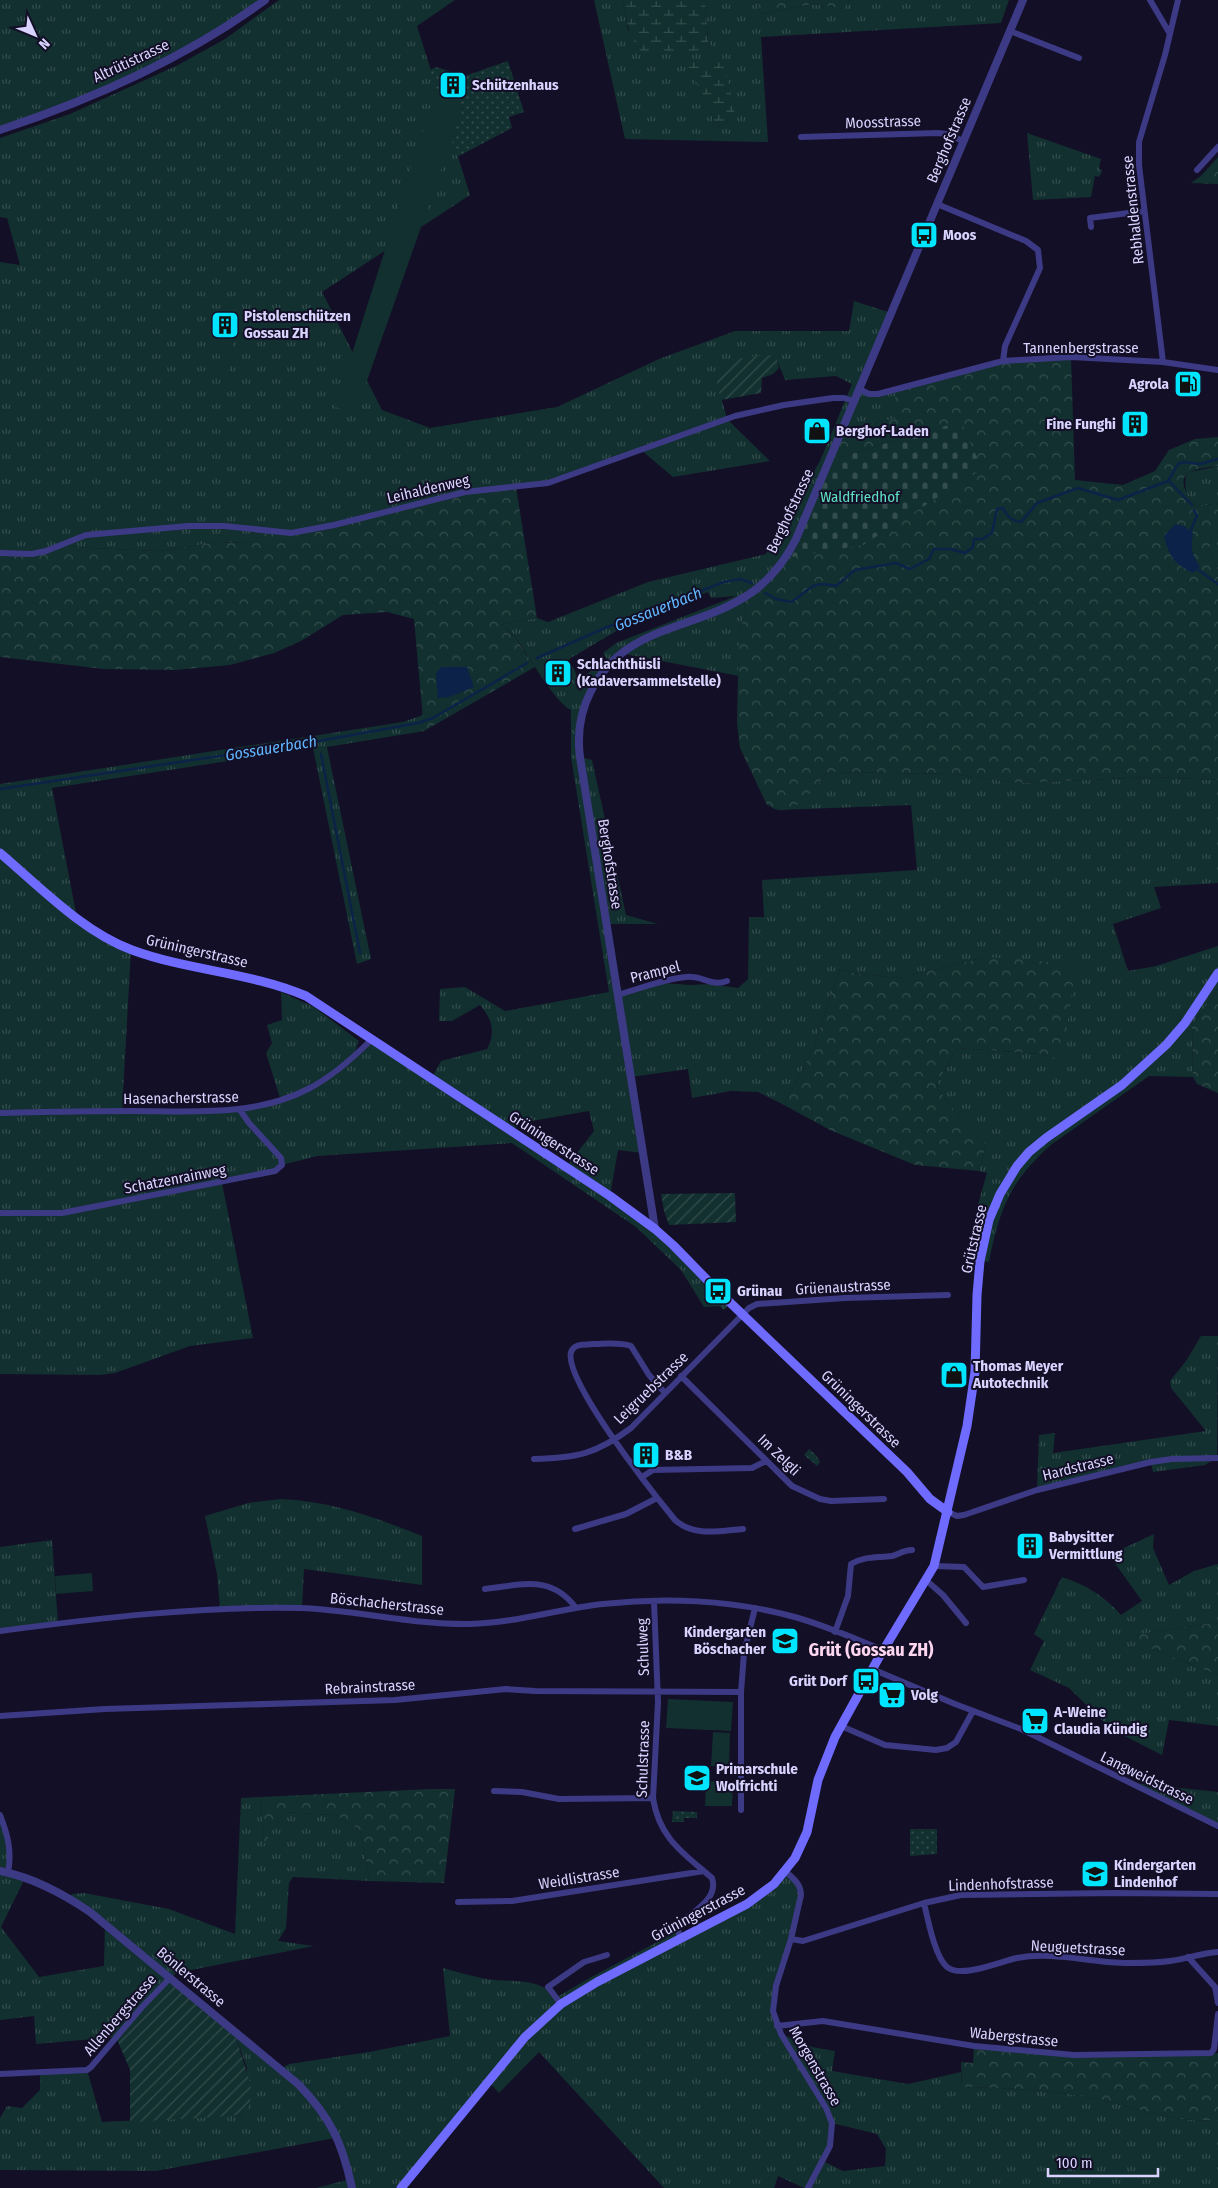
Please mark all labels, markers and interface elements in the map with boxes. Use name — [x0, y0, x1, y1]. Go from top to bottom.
north arrow — [10, 10, 60, 60]
text: N — [35, 35, 53, 53]
street label: Altrütistrasse — [90, 36, 172, 86]
building icon: Schützenhaus — [438, 70, 468, 100]
place label: Schützenhaus — [472, 76, 559, 94]
street label: Berghofstrasse — [923, 94, 975, 186]
street label: Moosstrasse — [845, 112, 921, 132]
street label: Rebhaldenstrasse — [1118, 155, 1148, 265]
bus stop icon: Moos — [909, 220, 939, 250]
place label: Moos — [943, 226, 977, 244]
place label: Pistolenschützen Gossau ZH — [244, 307, 351, 342]
building icon: Pistolenschützen Gossau ZH — [210, 310, 240, 340]
street label: Tannenbergstrasse — [1023, 339, 1139, 357]
fuel station icon: Agrola — [1173, 369, 1203, 399]
place label: Agrola — [1128, 375, 1170, 393]
building icon: Fine Funghi — [1120, 409, 1150, 439]
place label: Fine Funghi — [1046, 415, 1116, 433]
shop icon: Berghof-Laden — [802, 416, 832, 446]
place label: Berghof-Laden — [836, 422, 929, 440]
street label: Berghofstrasse — [763, 466, 817, 556]
street label: Leihaldenweg — [385, 471, 471, 507]
park label: Waldfriedhof — [820, 488, 901, 506]
water label: Gossauerbach — [612, 583, 704, 635]
place label: Schlachthüsli (Kadaversammelstelle) — [577, 655, 721, 690]
building icon: Schlachthüsli (Kadaversammelstelle) — [543, 658, 573, 688]
water label: Gossauerbach — [224, 731, 318, 765]
street label: Berghofstrasse — [594, 817, 626, 911]
street label: Grüningerstrasse — [144, 931, 250, 971]
street label: Prampel — [628, 957, 682, 987]
street label: Hasenacherstrasse — [123, 1088, 239, 1108]
street label: Grüningerstrasse — [506, 1107, 602, 1179]
street label: Schatzenrainweg — [123, 1160, 227, 1198]
street label: Grütstrasse — [957, 1203, 991, 1275]
bus stop icon: Grünau — [703, 1276, 733, 1306]
street label: Grüenaustrasse — [795, 1276, 891, 1298]
place label: Grünau — [737, 1282, 782, 1300]
street label: Leigruebstrasse — [610, 1348, 692, 1428]
place label: Thomas Meyer Autotechnik — [972, 1357, 1064, 1392]
shop icon: Thomas Meyer Autotechnik — [939, 1360, 969, 1390]
street label: Grüningerstrasse — [817, 1366, 905, 1452]
street label: Im Zelgli — [754, 1430, 804, 1480]
building icon: B&B — [631, 1440, 661, 1470]
place label: B&B — [665, 1446, 693, 1464]
street label: Hardstrasse — [1041, 1449, 1115, 1485]
place label: Babysitter Vermittlung — [1048, 1528, 1123, 1563]
building icon: Babysitter Vermittlung — [1015, 1531, 1045, 1561]
street label: Böschacherstrasse — [329, 1589, 445, 1619]
street label: Schulweg — [633, 1618, 653, 1676]
place label: Kindergarten Böschacher — [684, 1623, 766, 1658]
school or university icon: Kindergarten Böschacher — [770, 1626, 800, 1656]
district label: Grüt (Gossau ZH) — [809, 1639, 934, 1661]
bus stop icon: Grüt Dorf — [851, 1666, 881, 1696]
place label: Grüt Dorf — [789, 1672, 848, 1690]
street label: Rebrainstrasse — [324, 1676, 416, 1698]
supermarket icon: Volg — [877, 1680, 907, 1710]
place label: Volg — [910, 1686, 939, 1704]
place label: A-Weine Claudia Kündig — [1053, 1703, 1148, 1738]
supermarket icon: A-Weine Claudia Kündig — [1020, 1706, 1050, 1736]
street label: Schulstrasse — [633, 1720, 653, 1798]
street label: Langweidstrasse — [1098, 1748, 1196, 1808]
place label: Primarschule Wolfrichti — [716, 1760, 798, 1795]
school or university icon: Primarschule Wolfrichti — [682, 1763, 712, 1793]
place label: Kindergarten Lindenhof — [1114, 1856, 1196, 1891]
school or university icon: Kindergarten Lindenhof — [1080, 1859, 1110, 1889]
street label: Weidlistrasse — [537, 1863, 621, 1893]
street label: Lindenhofstrasse — [948, 1873, 1054, 1895]
street label: Grüningerstrasse — [648, 1881, 748, 1945]
street label: Neuguetstrasse — [1030, 1937, 1126, 1959]
street label: Bönlerstrasse — [153, 1943, 229, 2011]
street label: Allenbergstrasse — [80, 1971, 160, 2059]
street label: Morgenstrasse — [785, 2023, 845, 2109]
street label: Wabergstrasse — [969, 2023, 1059, 2051]
scale bar — [1048, 2146, 1158, 2178]
text: 100 m — [1056, 2154, 1093, 2172]

